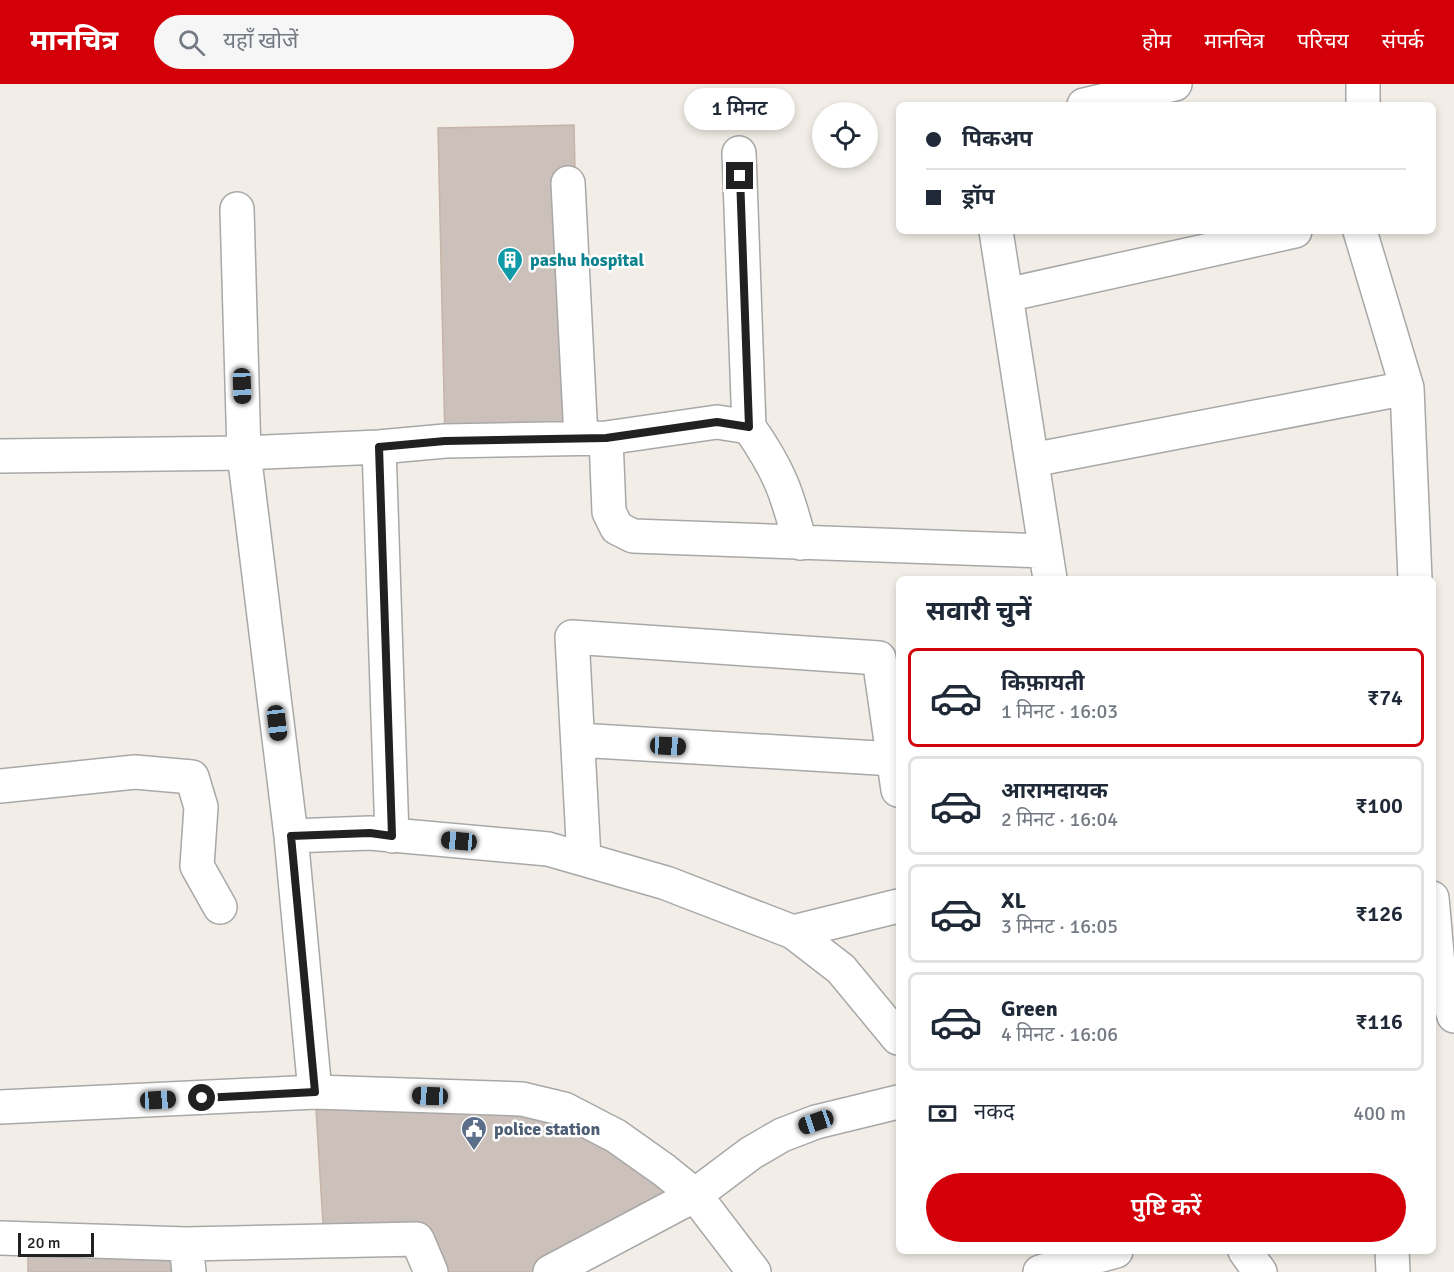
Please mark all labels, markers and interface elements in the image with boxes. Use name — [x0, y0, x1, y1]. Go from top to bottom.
search box — [154, 15, 574, 69]
text: मानचित्र — [30, 24, 118, 58]
icon: search — [175, 26, 208, 59]
text: यहाँ खोजें — [223, 27, 298, 54]
text: होम — [1142, 28, 1171, 54]
text: मानचित्र — [1204, 28, 1264, 54]
text: परिचय — [1297, 28, 1349, 54]
text: संपर्क — [1382, 28, 1424, 54]
callout: 1 मिनट — [684, 89, 795, 131]
text: 1 मिनट — [712, 96, 767, 121]
map controls — [812, 102, 878, 168]
button: locate — [812, 102, 878, 168]
text: पिकअप — [962, 125, 1033, 152]
route end — [726, 162, 753, 189]
text: ड्रॉप — [962, 183, 995, 210]
building icon: pashu hospital — [495, 245, 525, 283]
place label: pashu hospital — [530, 249, 645, 271]
car — [232, 368, 252, 404]
text: सवारी चुनें — [926, 595, 1031, 628]
text: किफ़ायती — [1001, 669, 1085, 696]
icon: car — [929, 671, 983, 725]
text: ₹74 — [1367, 684, 1403, 711]
text: 1 मिनट · 16:03 — [1001, 699, 1118, 724]
car — [266, 704, 288, 742]
car — [650, 736, 686, 756]
text: आरामदायक — [1001, 777, 1108, 804]
icon: car — [929, 779, 983, 833]
text: ₹100 — [1355, 792, 1403, 819]
text: 2 मिनट · 16:04 — [1001, 807, 1118, 832]
car — [440, 830, 478, 852]
icon: car — [929, 887, 983, 941]
text: XL — [1001, 887, 1026, 914]
text: ₹126 — [1355, 900, 1403, 927]
text: 3 मिनट · 16:05 — [1001, 914, 1118, 939]
icon: car — [929, 995, 983, 1049]
text: Green — [1001, 995, 1058, 1022]
text: ₹116 — [1355, 1008, 1403, 1035]
text: 4 मिनट · 16:06 — [1001, 1022, 1118, 1047]
route start — [188, 1084, 215, 1111]
car — [412, 1086, 448, 1106]
car — [140, 1090, 176, 1110]
icon: cash — [926, 1097, 959, 1130]
text: नकद — [974, 1098, 1015, 1125]
text: 400 m — [1353, 1101, 1406, 1126]
car — [796, 1108, 836, 1136]
public building icon: police station — [459, 1114, 489, 1152]
place label: police station — [494, 1118, 600, 1140]
button: पुष्टि करें — [926, 1173, 1406, 1242]
scale bar — [18, 1230, 94, 1258]
text: 20 m — [27, 1233, 61, 1253]

